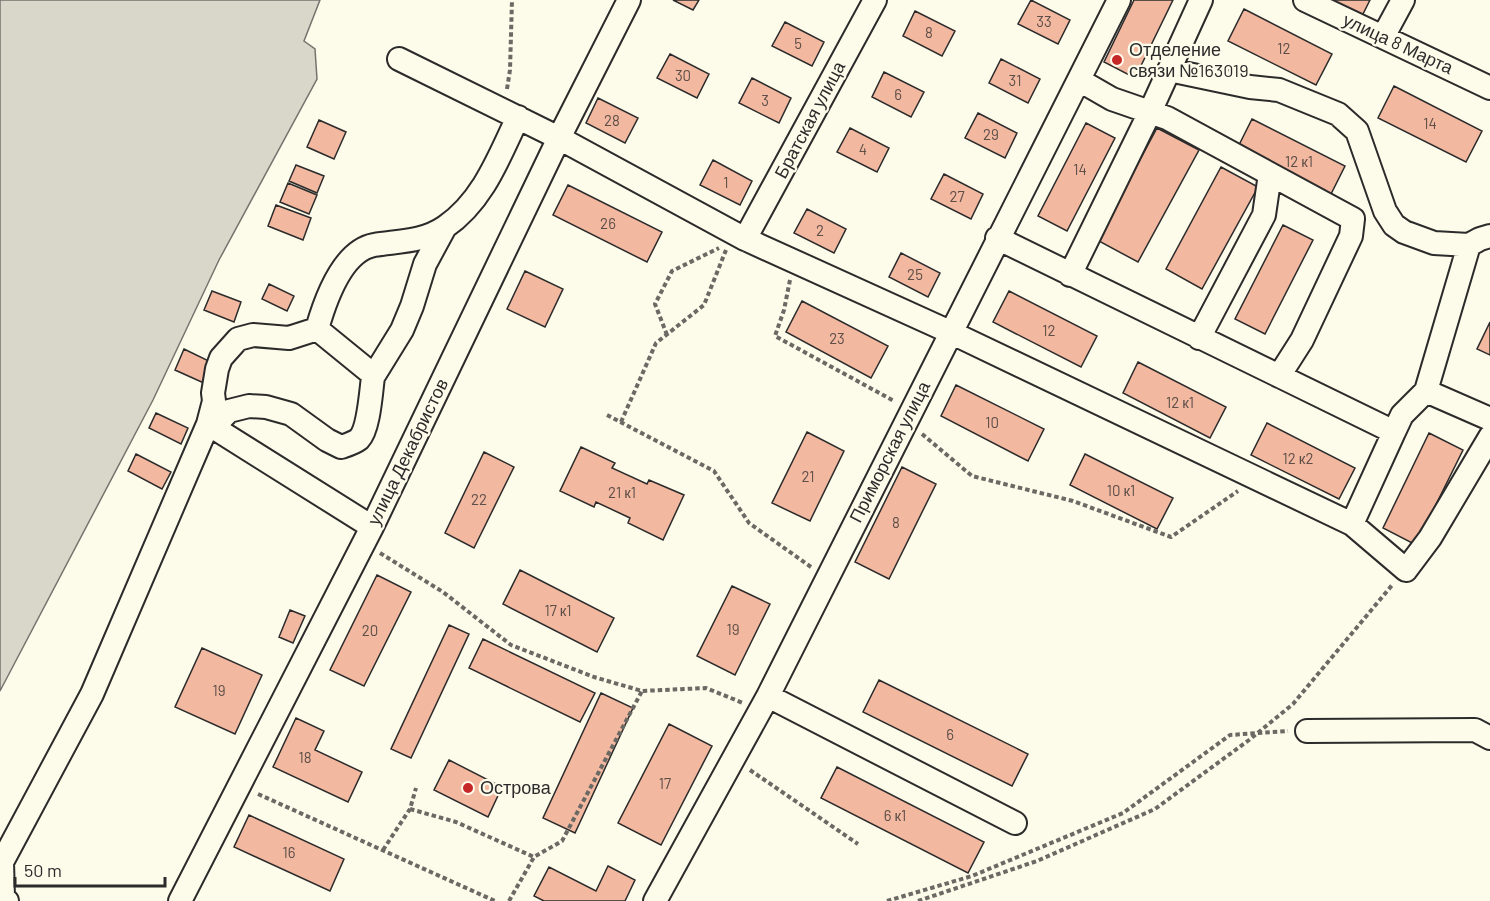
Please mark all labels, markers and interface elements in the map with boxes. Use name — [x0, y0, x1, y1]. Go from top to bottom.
street label: улица 8 Марта — [1340, 8, 1458, 79]
house number: 33 — [1036, 12, 1052, 30]
house number: 8 — [925, 23, 933, 41]
house number: 5 — [794, 34, 802, 52]
place label: Отделение связи №163019 — [1129, 38, 1249, 81]
house number: 12 — [1277, 39, 1291, 57]
marker: Отделение связи №163019 — [1110, 53, 1124, 67]
street label: Братская улица — [769, 56, 850, 182]
house number: 30 — [675, 66, 691, 84]
house number: 31 — [1009, 71, 1021, 89]
house number: 6 — [894, 85, 902, 103]
house number: 3 — [761, 91, 769, 109]
house number: 28 — [604, 111, 620, 129]
house number: 14 — [1423, 114, 1437, 132]
house number: 29 — [983, 125, 999, 143]
house number: 4 — [859, 140, 867, 158]
house number: 12 к1 — [1285, 152, 1313, 170]
house number: 14 — [1073, 160, 1087, 178]
house number: 1 — [723, 173, 729, 191]
house number: 27 — [949, 187, 965, 205]
house number: 26 — [600, 214, 616, 232]
house number: 2 — [816, 221, 824, 239]
house number: 25 — [907, 265, 923, 283]
house number: 12 — [1042, 321, 1056, 339]
house number: 23 — [829, 329, 845, 347]
street label: улица Декабристов — [362, 375, 452, 529]
street label: Приморская улица — [844, 376, 935, 526]
house number: 12 к1 — [1166, 393, 1194, 411]
house number: 10 — [985, 413, 999, 431]
house number: 12 к2 — [1283, 449, 1313, 467]
house number: 21 — [801, 467, 815, 485]
house number: 10 к1 — [1107, 481, 1135, 499]
house number: 21 к1 — [608, 483, 636, 501]
house number: 22 — [471, 490, 487, 508]
house number: 8 — [892, 513, 900, 531]
house number: 17 к1 — [544, 601, 572, 619]
house number: 19 — [726, 620, 740, 638]
house number: 20 — [362, 621, 378, 639]
house number: 19 — [212, 681, 226, 699]
house number: 6 — [946, 725, 954, 743]
house number: 18 — [298, 748, 312, 766]
house number: 17 — [659, 774, 671, 792]
place label: Острова — [480, 776, 552, 798]
marker: Острова — [461, 781, 475, 795]
house number: 6 к1 — [884, 806, 906, 824]
house number: 16 — [283, 843, 295, 861]
scale bar — [15, 850, 165, 888]
text: 50 m — [24, 859, 62, 881]

